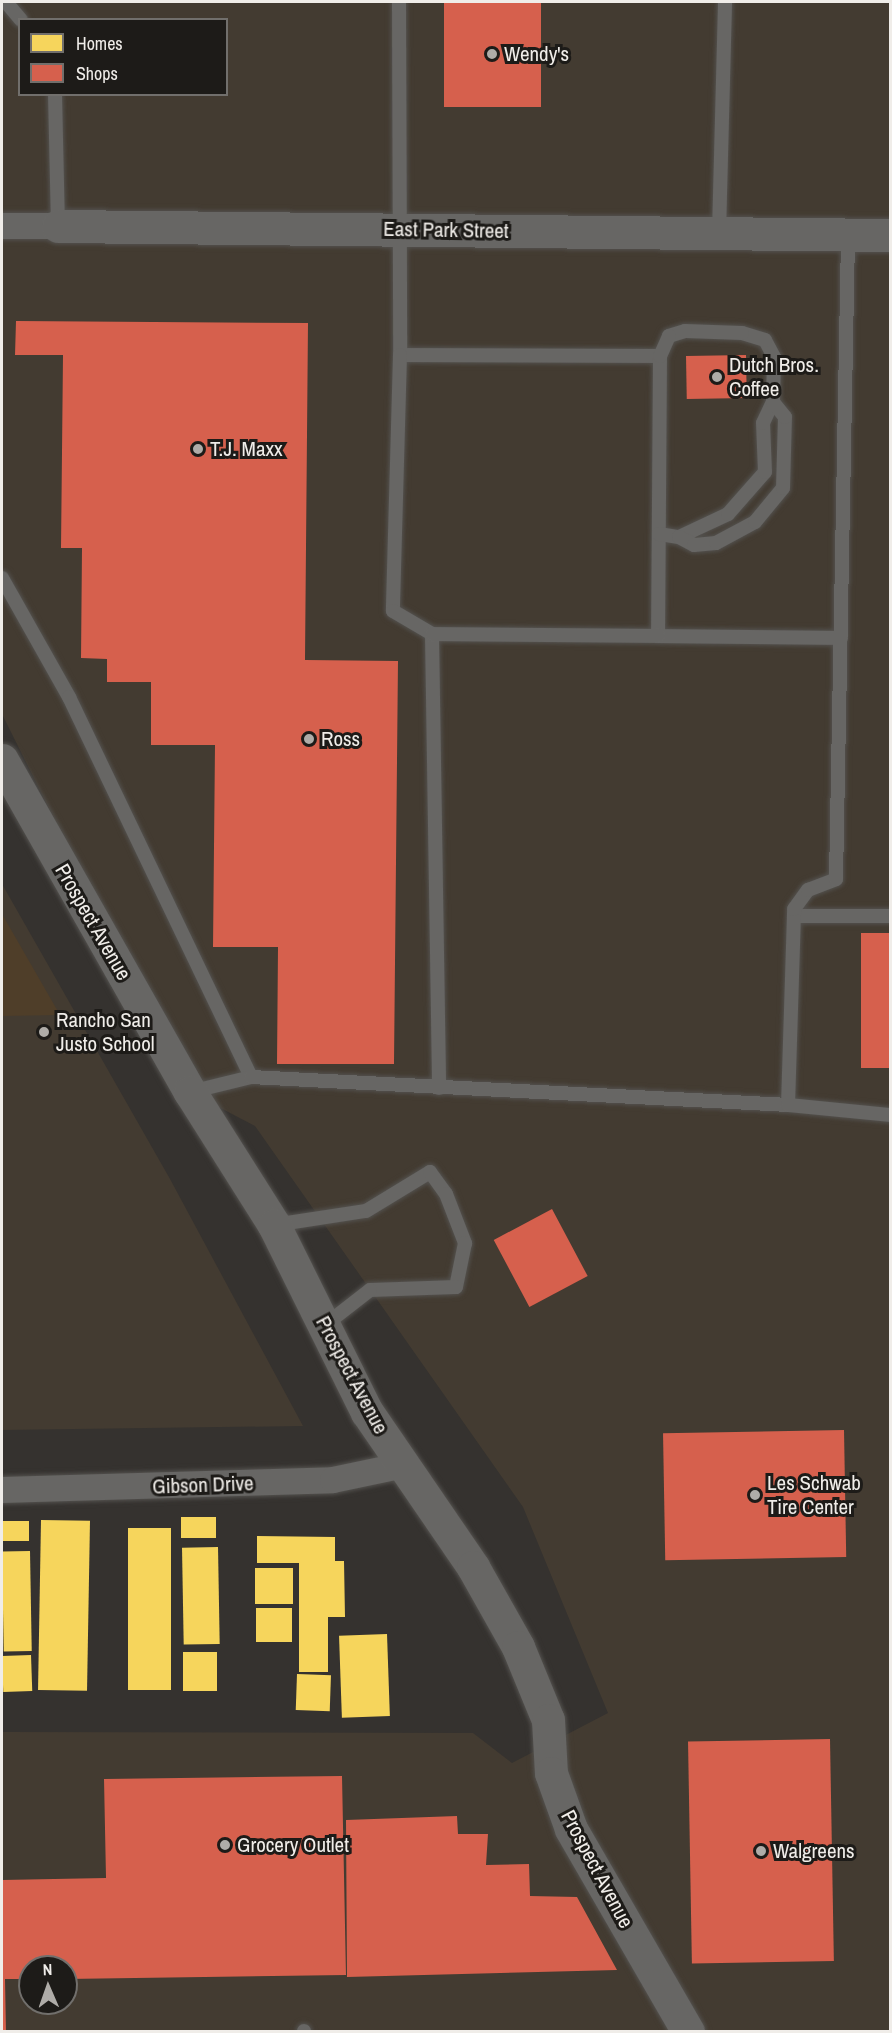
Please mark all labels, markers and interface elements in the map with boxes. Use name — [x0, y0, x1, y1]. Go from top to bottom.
legend — [18, 18, 228, 96]
text: Homes — [76, 31, 123, 56]
place label: Wendy's — [504, 41, 569, 67]
marker: Wendy's — [485, 47, 499, 61]
text: Shops — [76, 61, 118, 86]
street label: East Park Street — [383, 216, 509, 244]
place label: Dutch Bros. Coffee — [729, 352, 819, 402]
marker: Dutch Bros. Coffee — [710, 370, 724, 384]
place label: T.J. Maxx — [210, 436, 283, 462]
marker: T.J. Maxx — [191, 442, 205, 456]
place label: Ross — [321, 726, 360, 752]
marker: Ross — [302, 732, 316, 746]
street label: Prospect Avenue — [49, 859, 137, 985]
place label: Rancho San Justo School — [56, 1007, 155, 1057]
marker: Rancho San Justo School — [37, 1025, 51, 1039]
street label: Prospect Avenue — [310, 1311, 394, 1439]
place label: Les Schwab Tire Center — [767, 1470, 861, 1520]
street label: Gibson Drive — [152, 1471, 254, 1499]
marker: Les Schwab Tire Center — [748, 1488, 762, 1502]
street label: Prospect Avenue — [555, 1805, 639, 1933]
place label: Grocery Outlet — [237, 1832, 349, 1858]
marker: Grocery Outlet — [218, 1838, 232, 1852]
place label: Walgreens — [773, 1838, 855, 1864]
marker: Walgreens — [754, 1844, 768, 1858]
north arrow — [18, 1955, 78, 2015]
text: N — [42, 1958, 53, 1980]

